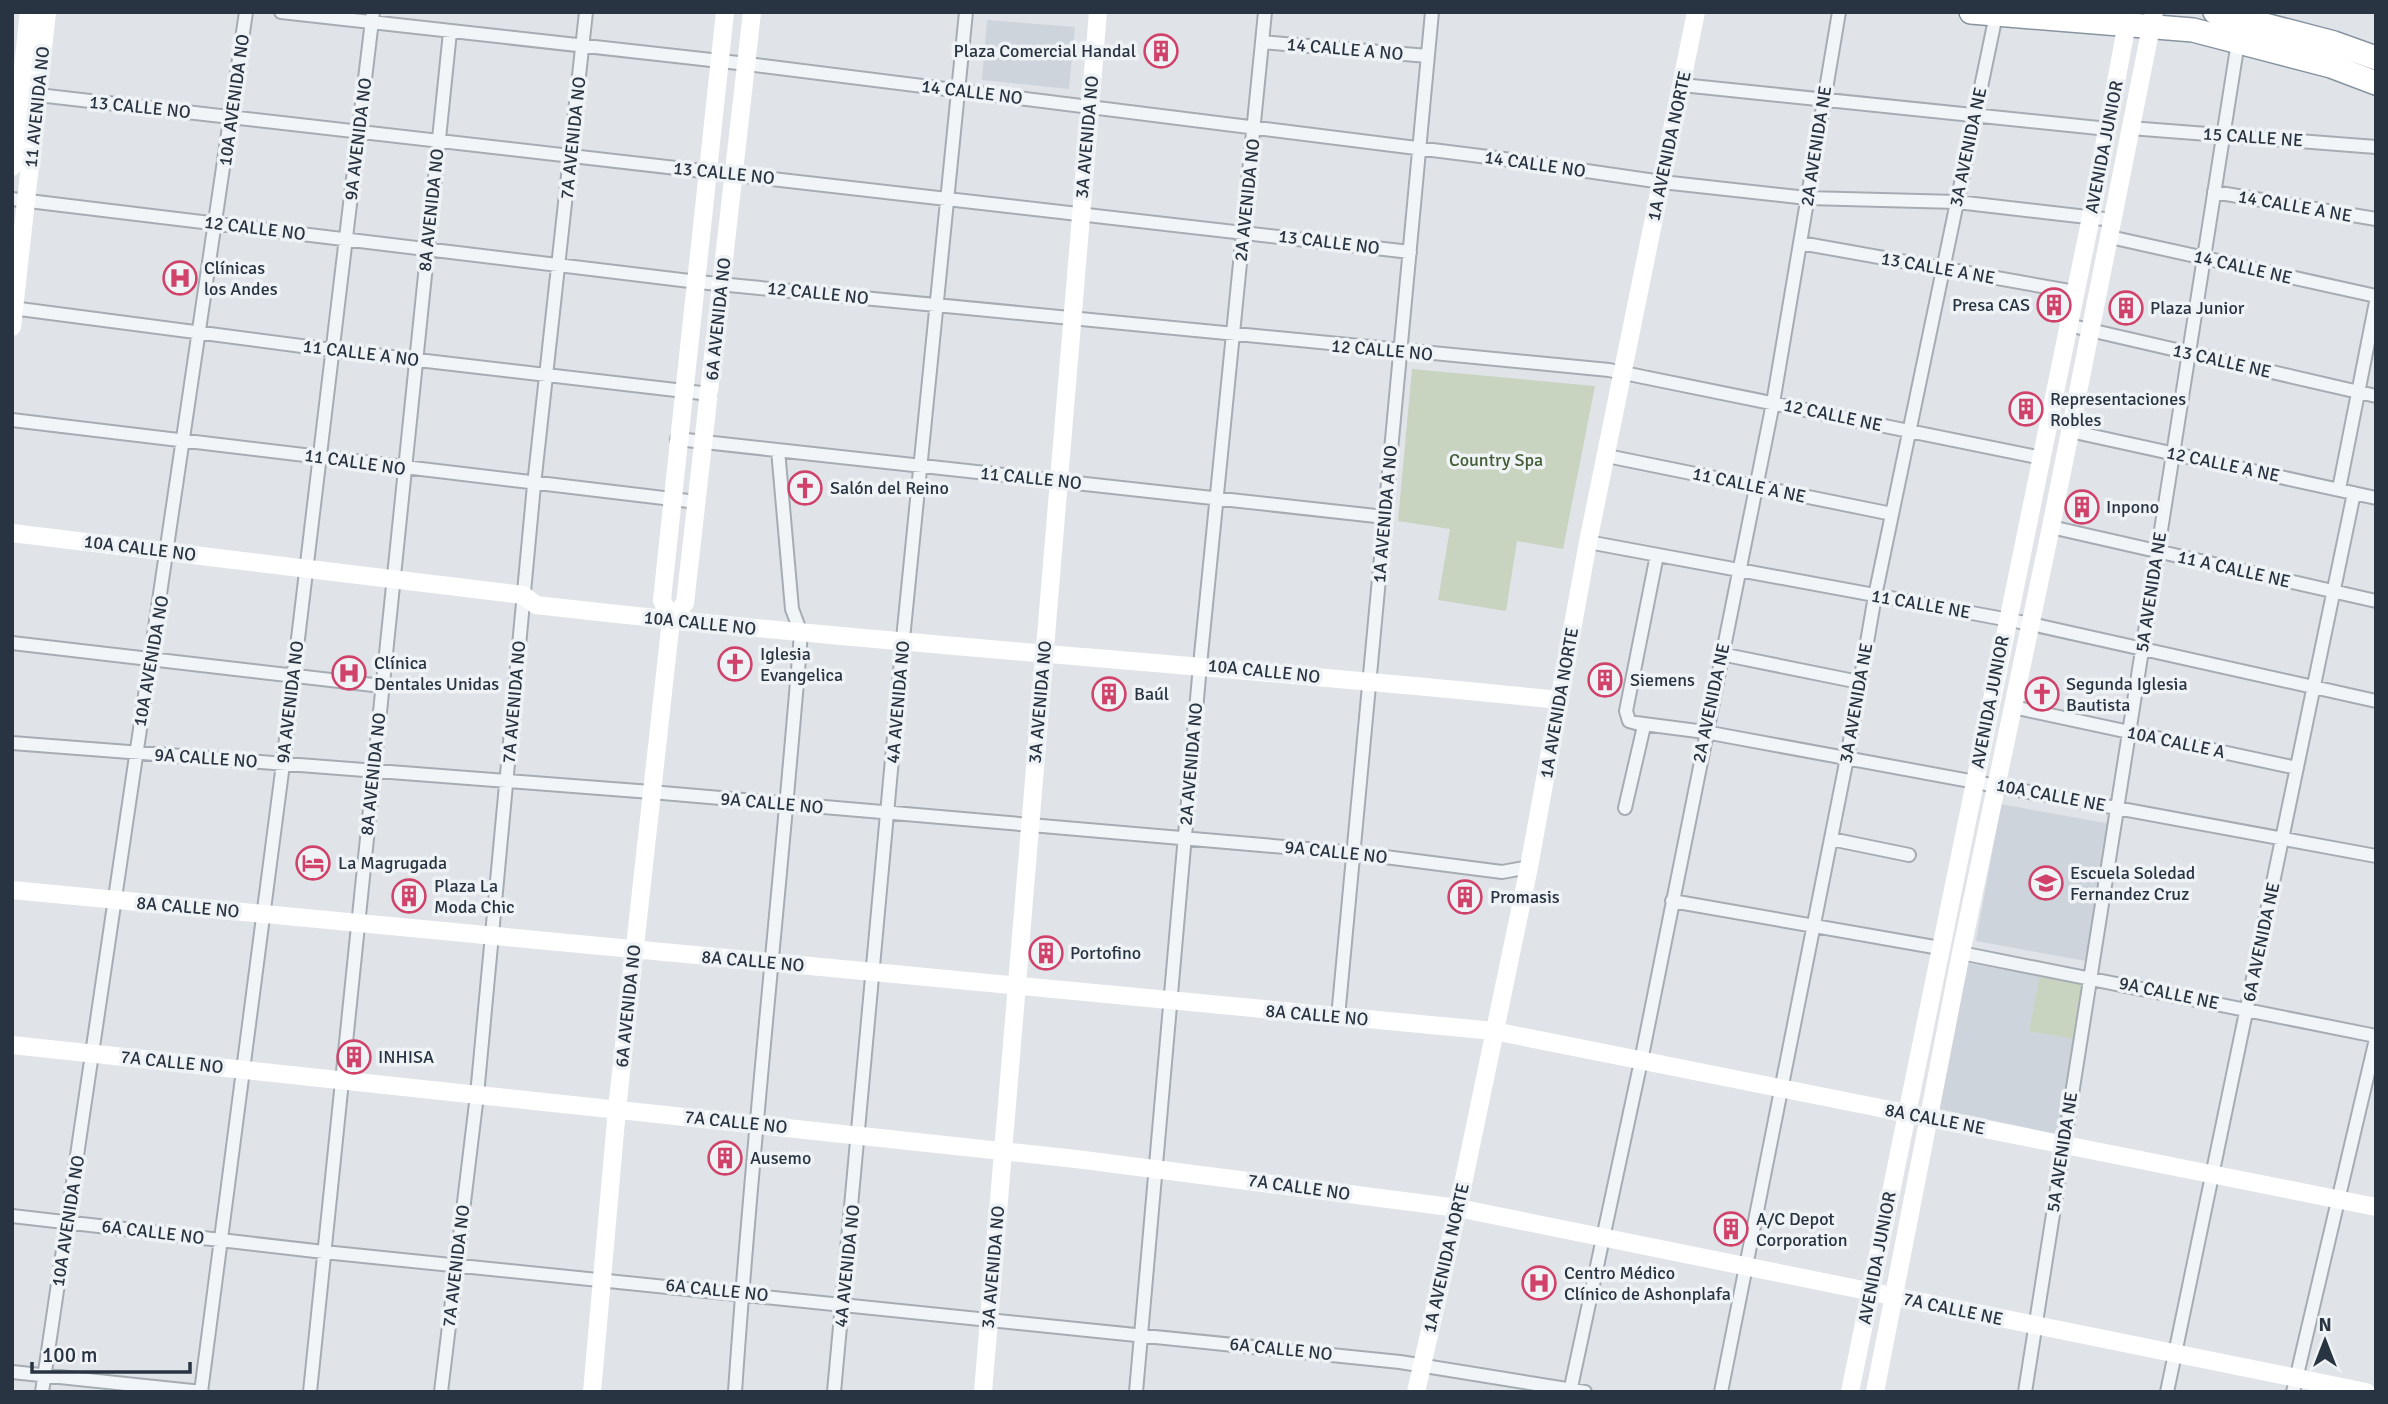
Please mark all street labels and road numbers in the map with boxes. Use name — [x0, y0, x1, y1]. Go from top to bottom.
street label: 10A AVENIDA NO — [214, 33, 254, 167]
street label: 14 CALLE A NO — [1286, 33, 1404, 65]
street label: 11 AVENIDA NO — [20, 45, 54, 169]
street label: 1A AVENIDA NORTE — [1642, 69, 1696, 223]
street label: 14 CALLE NO — [920, 75, 1024, 109]
street label: 3A AVENIDA NO — [1071, 75, 1103, 199]
street label: 9A AVENIDA NO — [340, 76, 376, 202]
street label: 7A AVENIDA NO — [556, 76, 590, 200]
street label: AVENIDA JUNIOR — [2080, 79, 2128, 215]
street label: 2A AVENIDA NE — [1796, 84, 1836, 208]
street label: 3A AVENIDA NE — [1945, 85, 1991, 209]
street label: 13 CALLE NO — [88, 91, 192, 123]
street label: 15 CALLE NE — [2202, 123, 2304, 151]
street label: 2A AVENIDA NO — [1230, 138, 1264, 262]
street label: 14 CALLE NO — [1483, 146, 1587, 182]
street label: 8A AVENIDA NO — [414, 148, 448, 272]
street label: 13 CALLE NO — [672, 157, 776, 189]
street label: 14 CALLE A NE — [2236, 185, 2354, 227]
street label: 12 CALLE NO — [203, 211, 307, 245]
street label: 13 CALLE NO — [1277, 225, 1381, 259]
street label: 14 CALLE NE — [2192, 245, 2294, 289]
street label: 13 CALLE A NE — [1879, 247, 1997, 289]
street label: 6A AVENIDA NO — [701, 257, 735, 381]
street label: 12 CALLE NO — [766, 277, 870, 309]
street label: 11 CALLE A NO — [302, 335, 420, 371]
street label: 12 CALLE NO — [1330, 335, 1434, 365]
street label: 13 CALLE NE — [2171, 339, 2273, 383]
street label: 12 CALLE NE — [1782, 394, 1884, 436]
street label: 12 CALLE A NE — [2164, 441, 2282, 487]
street label: 11 CALLE NO — [303, 444, 407, 480]
street label: 1A AVENIDA A NO — [1368, 444, 1402, 584]
street label: 11 CALLE NO — [979, 462, 1083, 494]
street label: 11 CALLE A NE — [1690, 462, 1808, 508]
street label: 10A CALLE NO — [83, 530, 197, 566]
street label: 5A AVENIDA NE — [2131, 530, 2171, 654]
street label: 11 A CALLE NE — [2175, 545, 2293, 593]
street label: 11 CALLE NE — [1870, 584, 1972, 624]
street label: 10A AVENIDA NO — [129, 594, 173, 728]
street label: 10A CALLE NO — [643, 606, 757, 640]
street label: 1A AVENIDA NORTE — [1535, 626, 1583, 780]
street label: AVENIDA JUNIOR — [1966, 634, 2014, 770]
street label: 9A AVENIDA NO — [272, 639, 308, 765]
street label: 7A AVENIDA NO — [498, 640, 530, 764]
street label: 4A AVENIDA NO — [882, 640, 914, 764]
street label: 3A AVENIDA NO — [1024, 640, 1056, 764]
street label: 2A AVENIDA NE — [1688, 641, 1734, 765]
street label: 3A AVENIDA NE — [1835, 641, 1877, 765]
street label: 10A CALLE NO — [1207, 654, 1321, 688]
street label: 2A AVENIDA NO — [1175, 702, 1207, 826]
street label: 8A AVENIDA NO — [356, 712, 390, 836]
street label: 10A CALLE A — [2125, 721, 2227, 763]
street label: 9A CALLE NO — [154, 743, 258, 773]
street label: 10A CALLE NE — [1994, 774, 2108, 816]
street label: 9A CALLE NO — [720, 788, 824, 818]
street label: 9A CALLE NO — [1284, 836, 1388, 868]
street label: 6A AVENIDA NE — [2238, 880, 2284, 1004]
street label: 8A CALLE NO — [136, 892, 240, 922]
street label: 6A AVENIDA NO — [611, 944, 645, 1068]
street label: 8A CALLE NO — [701, 946, 805, 976]
street label: 9A CALLE NE — [2117, 972, 2221, 1014]
street label: 8A CALLE NO — [1265, 1000, 1369, 1030]
street label: 7A CALLE NO — [120, 1046, 224, 1078]
street label: 5A AVENIDA NE — [2042, 1090, 2082, 1214]
street label: 8A CALLE NE — [1883, 1099, 1987, 1139]
street label: 7A CALLE NO — [684, 1106, 788, 1138]
street label: 10A AVENIDA NO — [47, 1154, 89, 1288]
street label: 7A CALLE NO — [1246, 1169, 1352, 1205]
street label: 1A AVENIDA NORTE — [1418, 1181, 1474, 1335]
street label: AVENIDA JUNIOR — [1853, 1190, 1901, 1326]
street label: 7A AVENIDA NO — [438, 1203, 474, 1329]
street label: 4A AVENIDA NO — [830, 1204, 864, 1328]
street label: 3A AVENIDA NO — [977, 1205, 1009, 1329]
street label: 6A CALLE NO — [100, 1215, 206, 1249]
street label: 6A CALLE NO — [665, 1274, 769, 1306]
street label: 7A CALLE NE — [1901, 1288, 2005, 1330]
street label: 6A CALLE NO — [1229, 1333, 1333, 1365]

